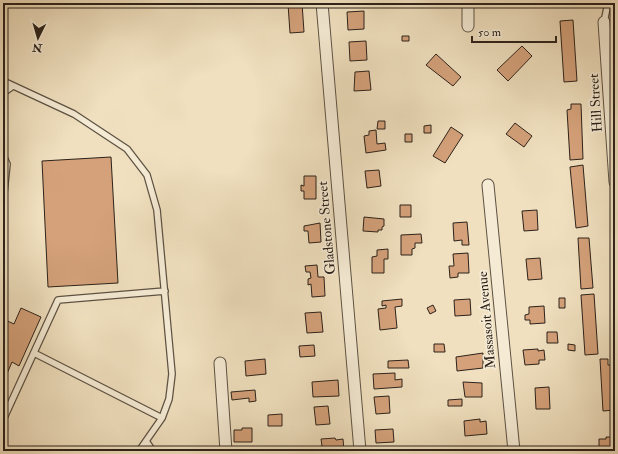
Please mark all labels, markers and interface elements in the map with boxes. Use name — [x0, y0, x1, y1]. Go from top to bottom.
north arrow — [18, 18, 58, 58]
scale bar — [472, 18, 556, 44]
text: 50 m — [478, 25, 502, 40]
text: N — [31, 40, 44, 54]
street label: Hill Street — [585, 72, 606, 133]
street label: Gladstone Street — [314, 180, 339, 275]
street label: Massasoit Avenue — [474, 270, 499, 369]

